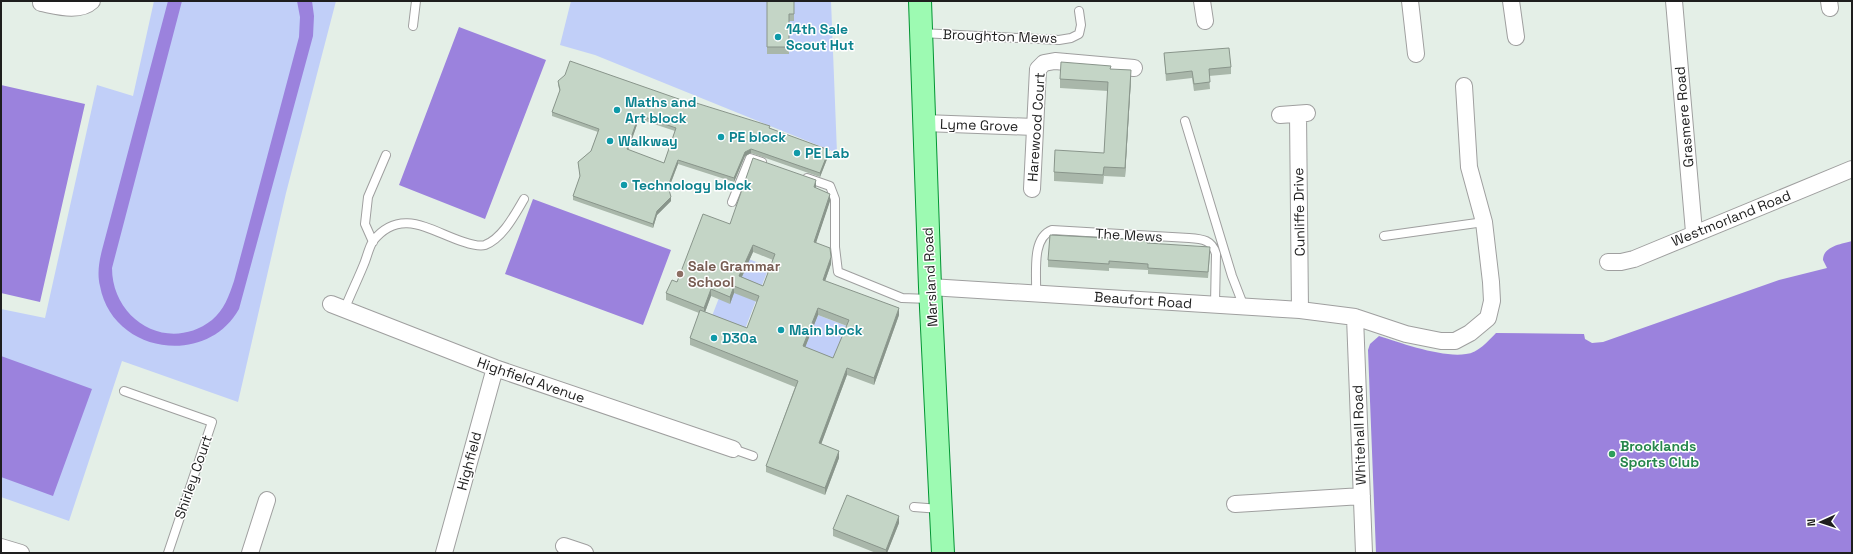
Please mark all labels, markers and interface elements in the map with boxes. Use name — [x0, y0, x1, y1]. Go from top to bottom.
place label: 14th Sale Scout Hut — [786, 20, 854, 54]
street label: Broughton Mews — [942, 25, 1058, 47]
marker: 14th Sale Scout Hut — [773, 32, 783, 42]
street label: Grasmere Road — [1671, 66, 1697, 168]
street label: Harewood Court — [1023, 72, 1049, 182]
place label: Maths and Art block — [625, 93, 696, 127]
marker: Maths and Art block — [612, 105, 622, 115]
street label: Lyme Grove — [940, 115, 1018, 135]
place label: PE block — [729, 128, 786, 146]
place label: Walkway — [618, 132, 678, 150]
marker: PE block — [716, 132, 726, 142]
marker: Walkway — [605, 136, 615, 146]
place label: PE Lab — [805, 144, 849, 162]
marker: PE Lab — [792, 148, 802, 158]
street label: Cunliffe Drive — [1289, 167, 1309, 257]
place label: Technology block — [632, 176, 752, 194]
marker: Technology block — [619, 180, 629, 190]
street label: Westmorland Road — [1669, 186, 1793, 250]
street label: The Mews — [1095, 224, 1163, 246]
street label: Marsland Road — [918, 227, 942, 327]
place label: Sale Grammar School — [688, 257, 781, 291]
marker: Sale Grammar School — [675, 269, 685, 279]
street label: Beaufort Road — [1093, 288, 1193, 312]
place label: Main block — [789, 321, 863, 339]
marker: Main block — [776, 325, 786, 335]
place label: D30a — [722, 329, 757, 347]
marker: D30a — [709, 333, 719, 343]
street label: Highfield Avenue — [475, 353, 587, 407]
street label: Whitehall Road — [1348, 385, 1370, 485]
street label: Highfield — [453, 430, 485, 492]
street label: Shirley Court — [170, 433, 216, 521]
place label: Brooklands Sports Club — [1620, 437, 1699, 471]
marker: Brooklands Sports Club — [1607, 449, 1617, 459]
north arrow — [1801, 502, 1841, 542]
text: N — [1804, 518, 1818, 527]

